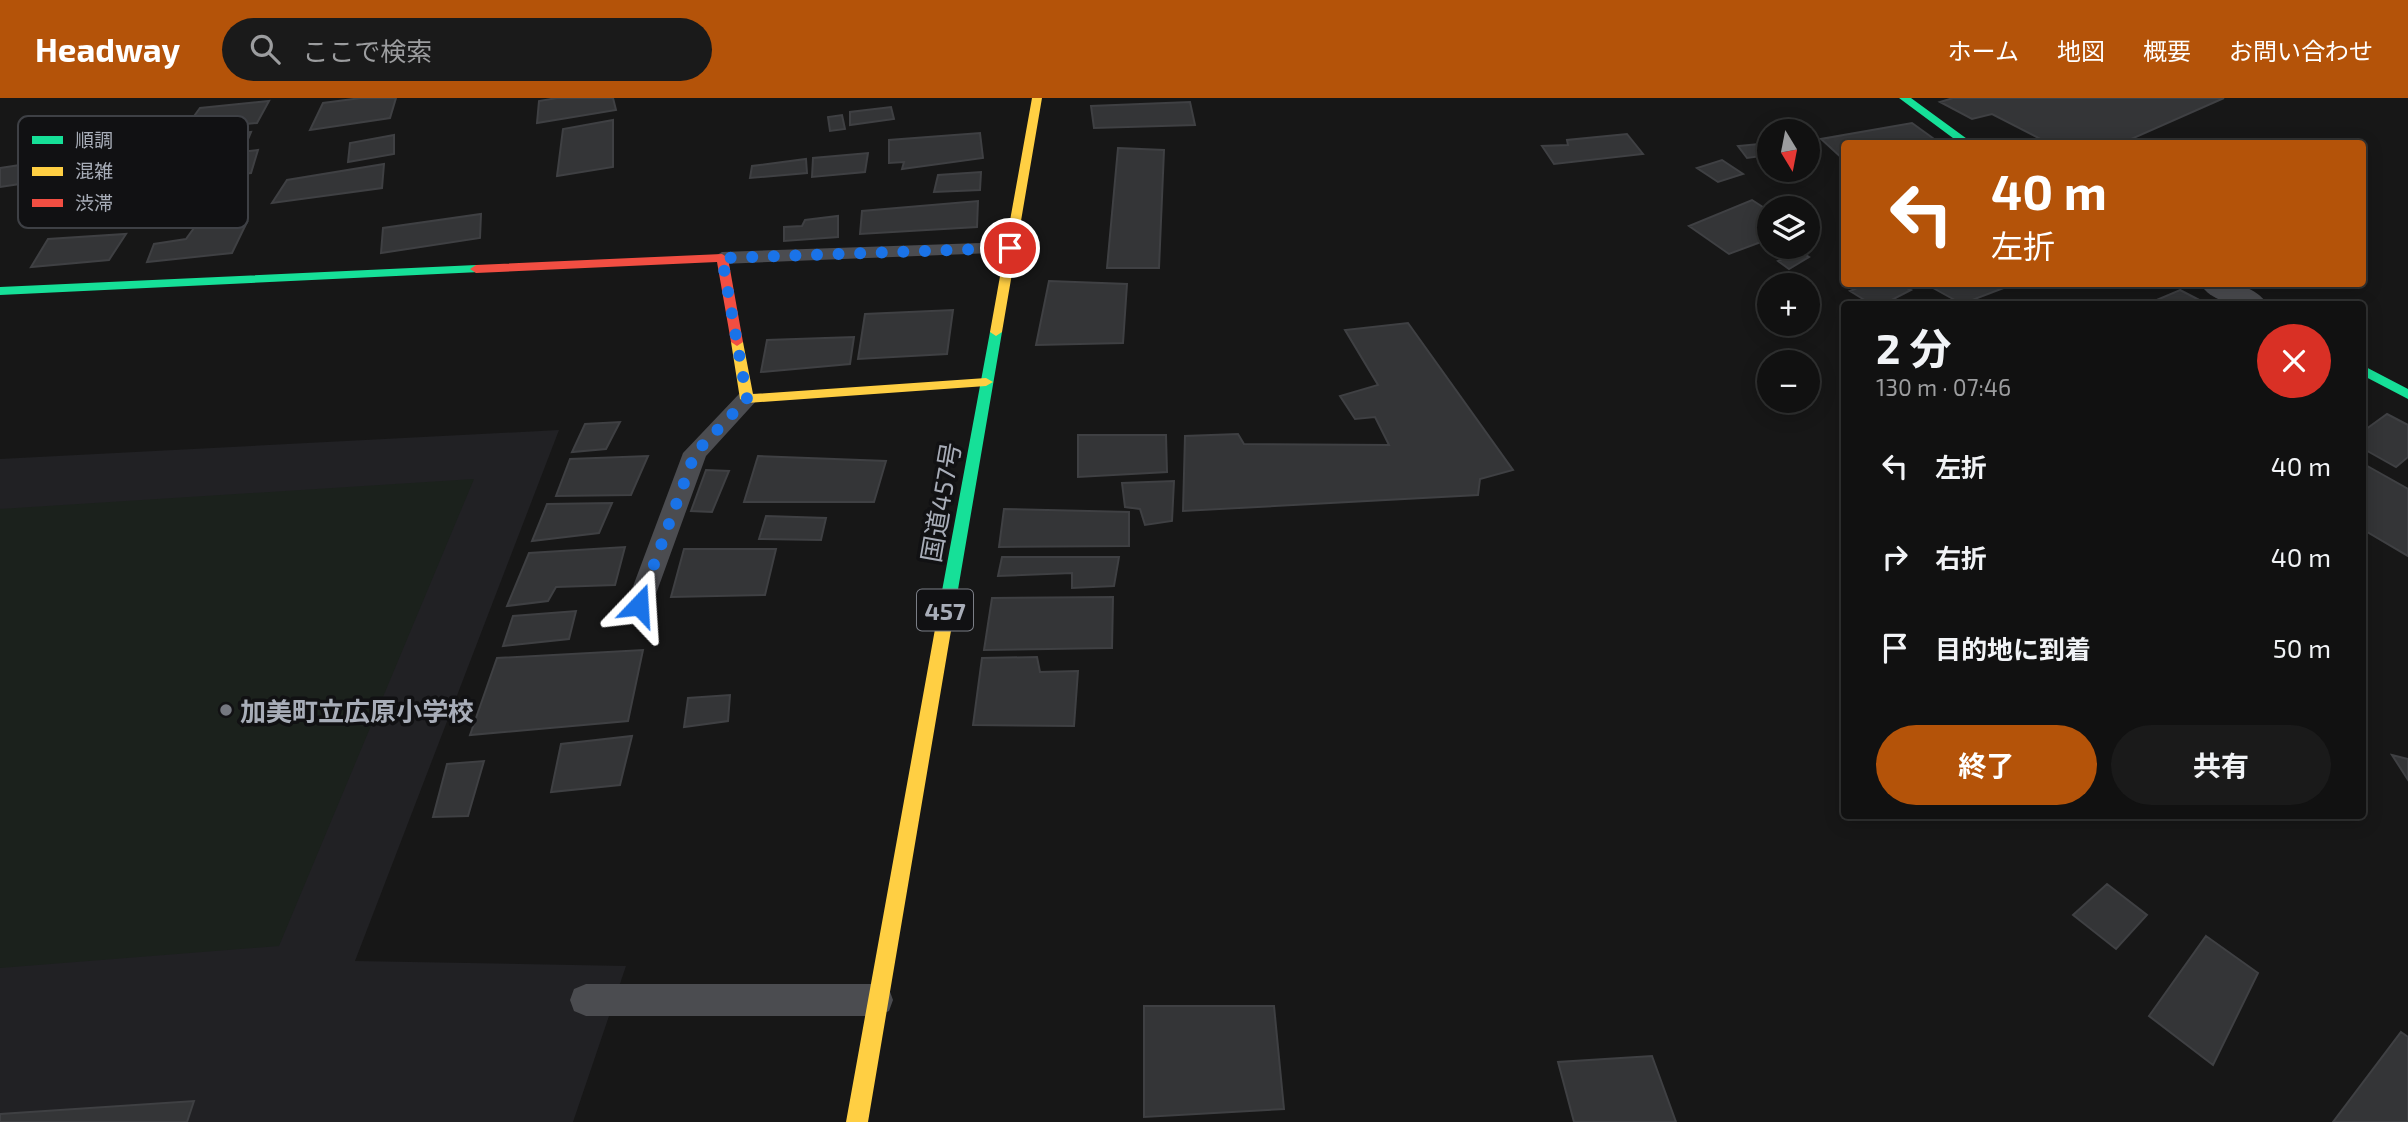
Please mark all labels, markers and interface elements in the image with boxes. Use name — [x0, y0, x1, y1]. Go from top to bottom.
search box — [222, 18, 712, 81]
text: Headway — [35, 29, 180, 69]
icon: search — [246, 30, 284, 68]
text: ここで検索 — [302, 35, 432, 66]
text: ホーム — [1948, 36, 2019, 65]
text: 地図 — [2057, 36, 2105, 65]
text: 概要 — [2143, 36, 2191, 65]
text: お問い合わせ — [2229, 36, 2373, 65]
legend — [18, 116, 248, 228]
north arrow — [1757, 119, 1820, 182]
map controls — [1757, 119, 1820, 413]
text: 順調 — [75, 128, 113, 151]
text: 混雑 — [75, 159, 113, 182]
text: 40 m — [1991, 161, 2107, 220]
icon: left — [1876, 168, 1967, 259]
text: 渋滞 — [75, 191, 113, 214]
button: layers — [1757, 196, 1820, 259]
pin — [980, 218, 1040, 278]
text: 左折 — [1991, 226, 2055, 264]
icon: arrive — [991, 229, 1029, 267]
button: + — [1757, 273, 1820, 336]
text: 2 分 — [1876, 322, 1951, 372]
button: close — [2257, 324, 2331, 398]
button: − — [1757, 350, 1820, 413]
text: 130 m · 07:46 — [1876, 373, 2011, 401]
street label: 国道457号 — [914, 440, 966, 564]
icon: left — [1876, 447, 1914, 485]
text: 40 m — [2271, 450, 2331, 481]
text: 左折 — [1935, 451, 1987, 482]
icon: right — [1876, 538, 1914, 576]
text: 40 m — [2271, 541, 2331, 572]
text: 右折 — [1935, 542, 1987, 573]
position arrow — [602, 568, 676, 642]
road number: 457 — [917, 589, 973, 630]
icon: arrive — [1876, 629, 1914, 667]
text: 50 m — [2273, 632, 2331, 663]
text: 目的地に到着 — [1935, 633, 2091, 664]
place label: 加美町立広原小学校 — [240, 695, 474, 726]
marker: 加美町立広原小学校 — [218, 702, 234, 718]
button: 終了 — [1876, 725, 2097, 805]
button: 共有 — [2111, 725, 2331, 805]

